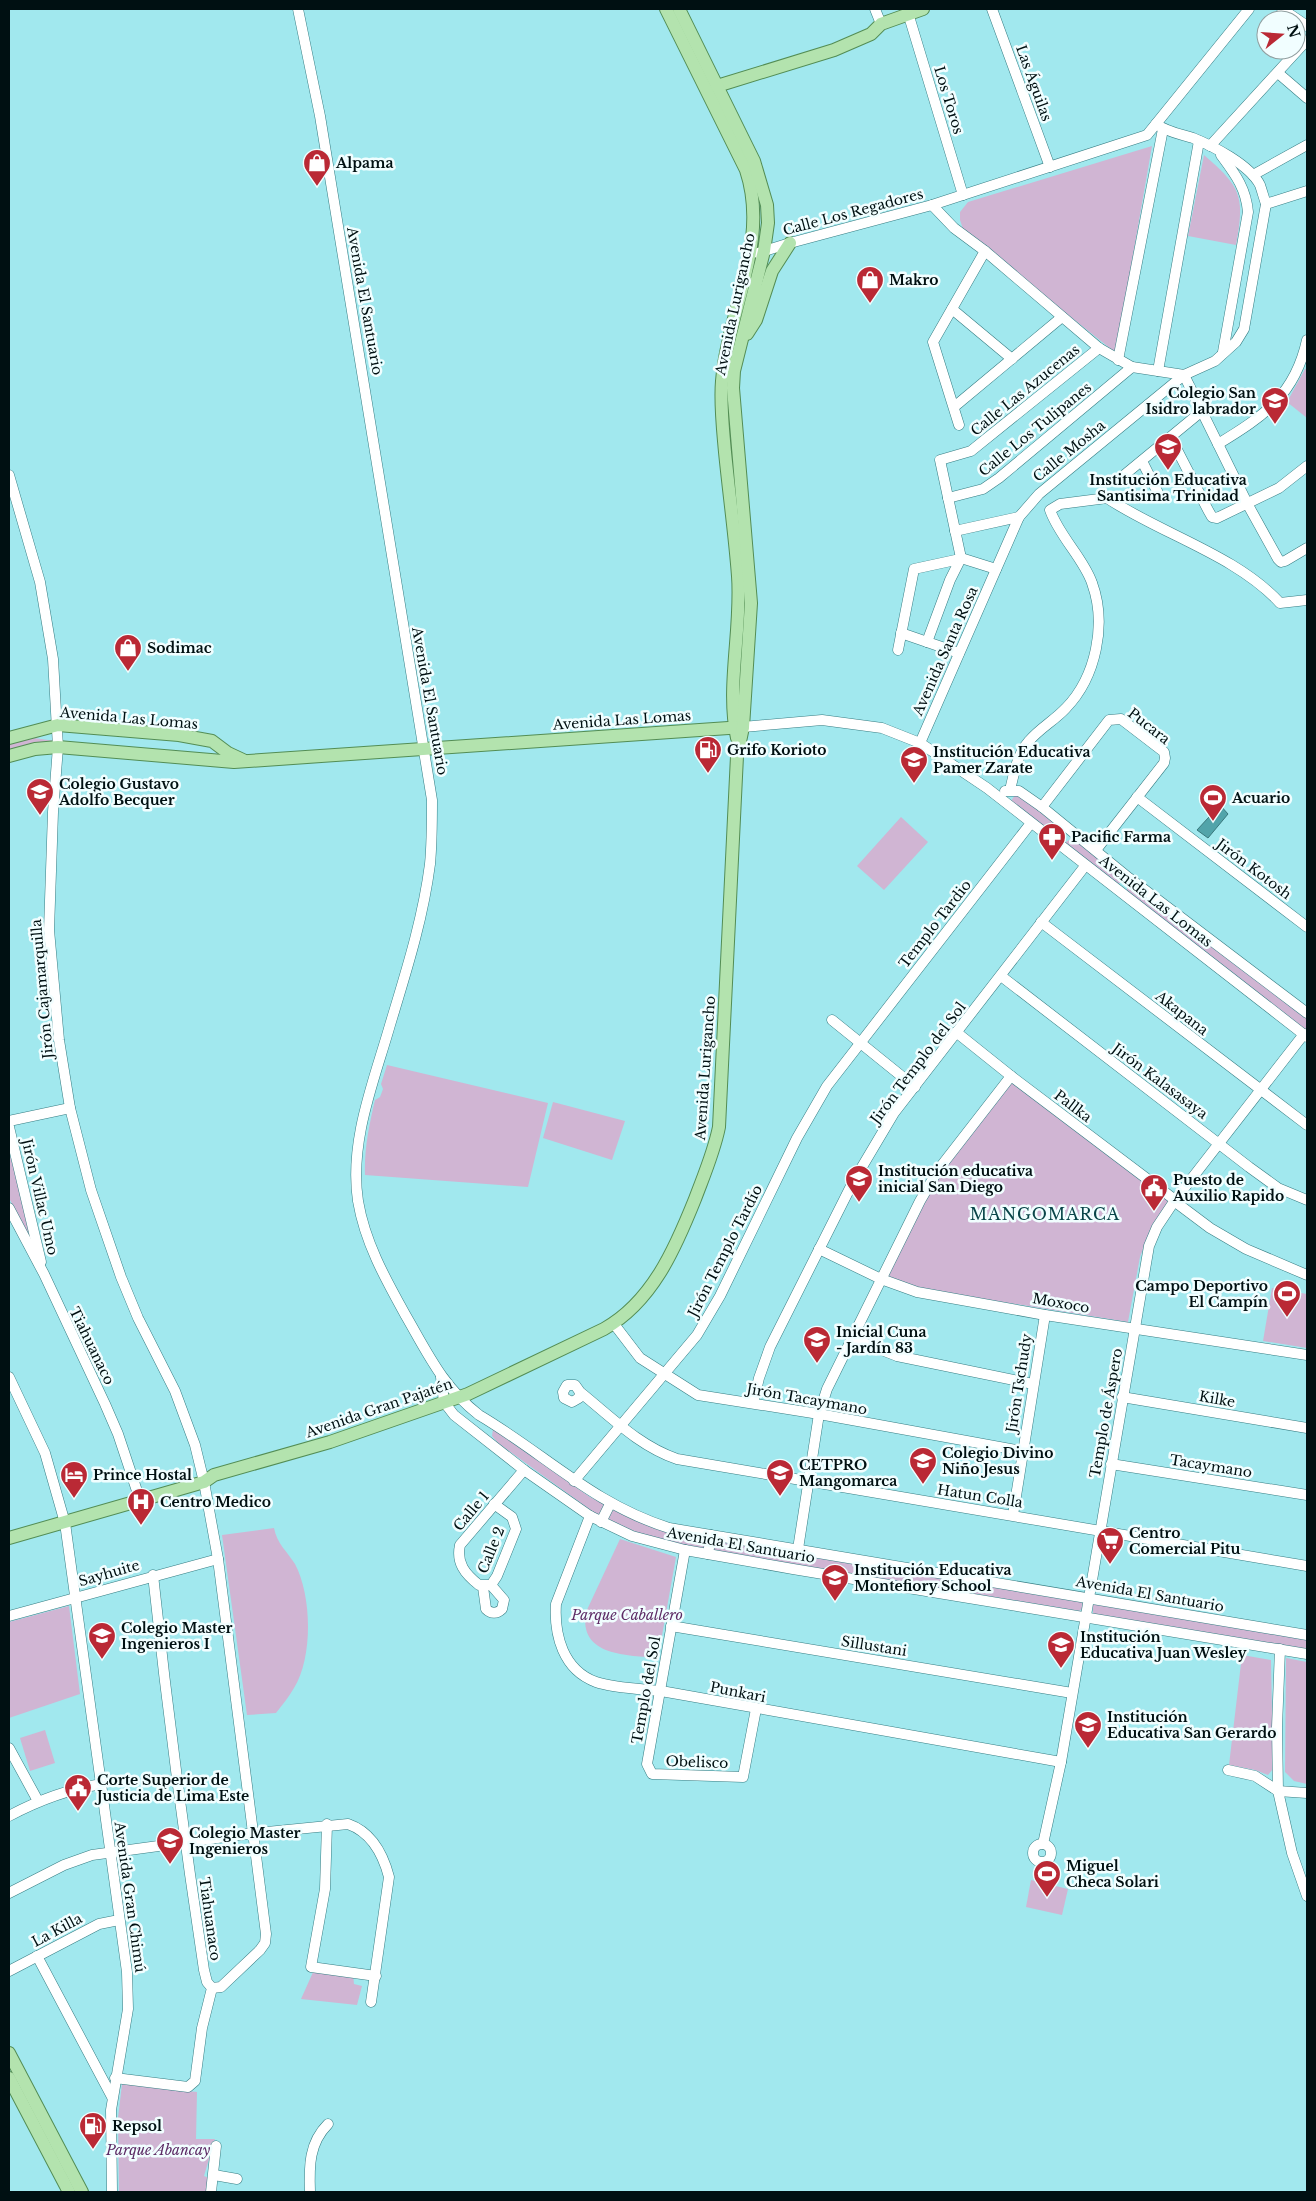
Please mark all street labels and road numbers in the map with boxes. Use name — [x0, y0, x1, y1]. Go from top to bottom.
street label: Las Águilas — [1012, 42, 1056, 124]
street label: Los Toros — [930, 64, 968, 136]
street label: Calle Los Regadores — [781, 185, 925, 239]
street label: Avenida El Santuario — [343, 225, 387, 376]
street label: Avenida Lurigancho — [711, 231, 759, 378]
street label: Calle Las Azucenas — [967, 340, 1083, 440]
street label: Calle Los Tulipanes — [975, 378, 1095, 480]
street label: Calle Mosha — [1029, 416, 1109, 486]
street label: Avenida Santa Rosa — [908, 584, 982, 719]
street label: Avenida El Santuario — [408, 625, 452, 776]
street label: Avenida Las Lomas — [58, 703, 199, 733]
street label: Pucara — [1124, 704, 1174, 748]
street label: Avenida Las Lomas — [551, 706, 692, 734]
street label: Jirón Kotosh — [1211, 834, 1295, 903]
street label: Avenida Las Lomas — [1095, 851, 1216, 951]
street label: Templo Tardio — [895, 876, 975, 972]
street label: Jirón Cajamarquilla — [27, 918, 57, 1061]
street label: Akapana — [1151, 986, 1212, 1039]
street label: Avenida Lurigancho — [691, 995, 719, 1142]
street label: Jirón Templo del Sol — [865, 998, 970, 1129]
street label: Jirón Kalasasaya — [1107, 1038, 1211, 1123]
street label: Pallka — [1051, 1086, 1096, 1126]
street label: Jirón Villac Umo — [17, 1135, 62, 1257]
street label: Jirón Templo Tardío — [683, 1182, 766, 1322]
street label: Moxoco — [1031, 1289, 1091, 1317]
street label: Tiahuanaco — [65, 1304, 119, 1388]
street label: Jirón Tschudy — [1002, 1332, 1036, 1436]
street label: Templo de Áspero — [1086, 1347, 1126, 1479]
street label: Avenida Gran Pajatén — [302, 1374, 455, 1442]
street label: Jirón Tacaymano — [743, 1379, 869, 1418]
street label: Kilke — [1198, 1387, 1236, 1411]
street label: Tacaymano — [1169, 1451, 1253, 1481]
street label: Hatun Colla — [936, 1480, 1024, 1512]
street label: Calle 1 — [449, 1487, 493, 1535]
street label: Avenida El Santuario — [665, 1523, 816, 1567]
street label: Calle 2 — [474, 1524, 508, 1576]
street label: Sayhuite — [77, 1556, 141, 1590]
street label: Avenida El Santuario — [1074, 1572, 1225, 1616]
street label: Sillustani — [840, 1632, 908, 1660]
street label: Templo del Sol — [628, 1634, 664, 1745]
street label: Punkari — [709, 1678, 768, 1706]
street label: Obelisco — [665, 1752, 729, 1772]
street label: Avenida Gran Chimú — [110, 1819, 150, 1974]
street label: Tiahuanaco — [195, 1876, 225, 1962]
street label: La Killa — [29, 1909, 85, 1951]

